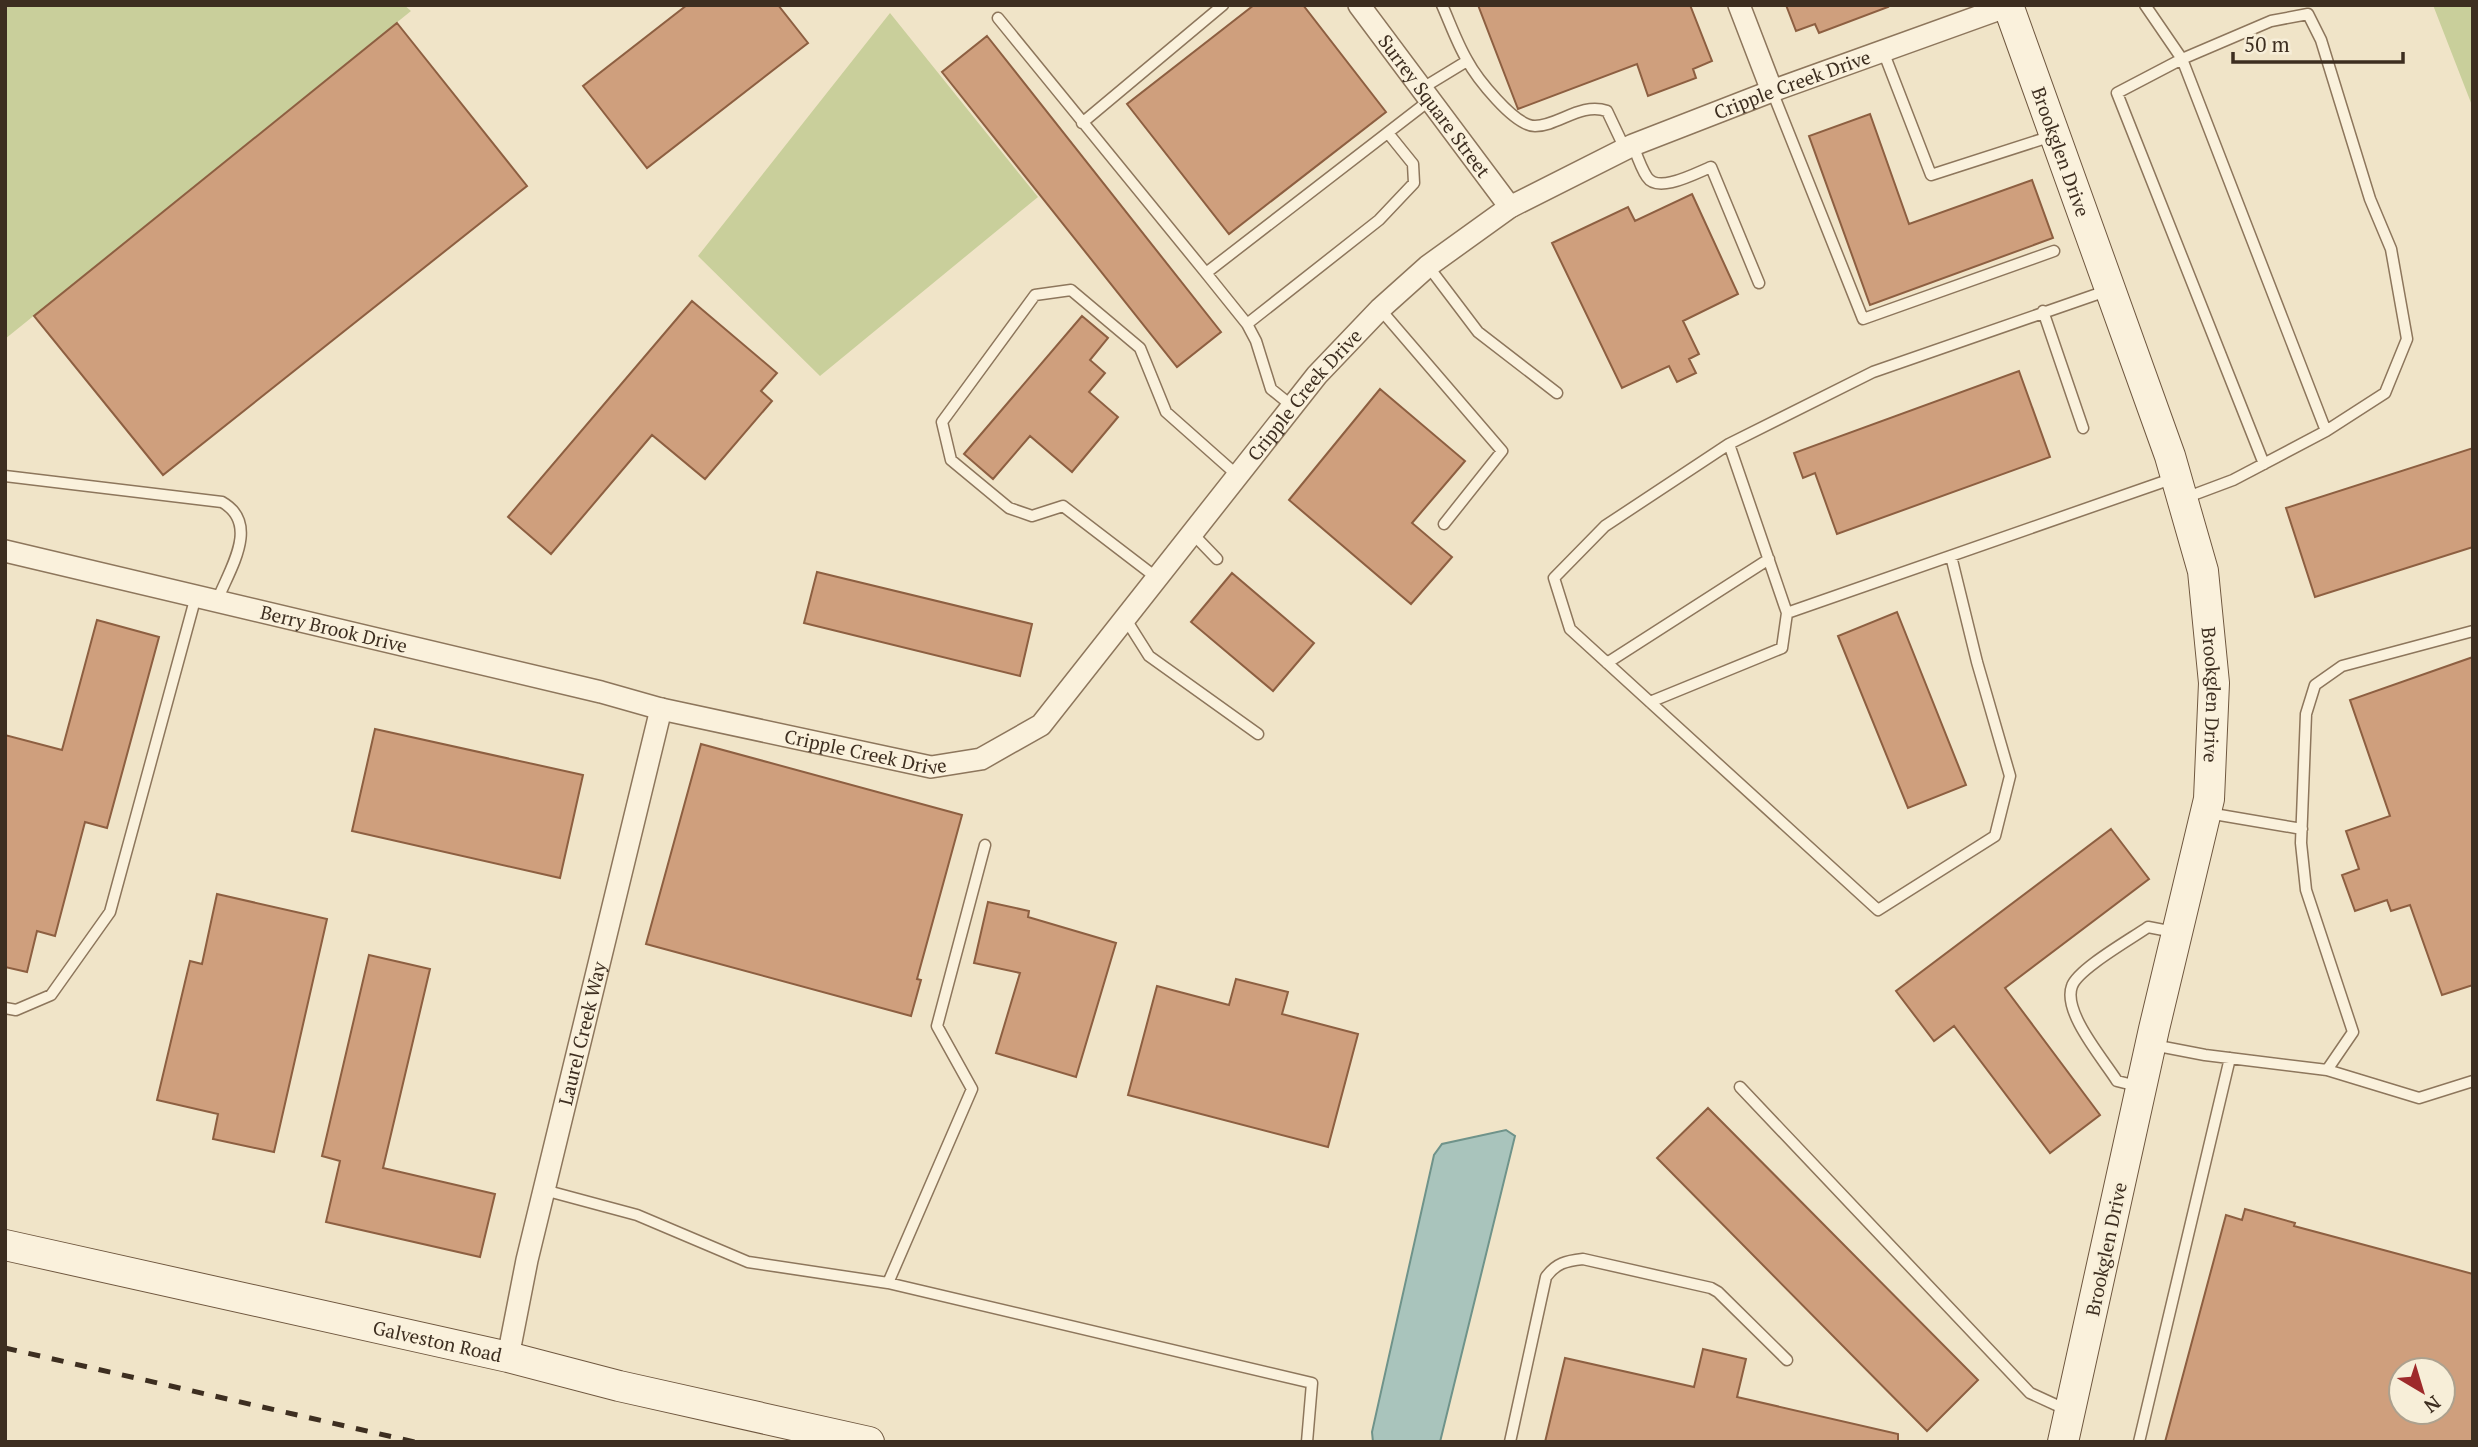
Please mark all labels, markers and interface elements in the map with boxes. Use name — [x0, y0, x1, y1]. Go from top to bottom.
scale bar — [2233, 21, 2403, 65]
street label: Surrey Square Street — [1373, 29, 1496, 182]
text: 50 m — [2244, 30, 2290, 58]
street label: Cripple Creek Drive — [1710, 44, 1874, 124]
street label: Brookglen Drive — [2026, 83, 2096, 220]
street label: Cripple Creek Drive — [1241, 323, 1367, 466]
street label: Berry Brook Drive — [258, 599, 410, 658]
street label: Brookglen Drive — [2197, 626, 2227, 763]
street label: Cripple Creek Drive — [782, 723, 948, 780]
street label: Laurel Creek Way — [552, 959, 611, 1108]
street label: Brookglen Drive — [2079, 1180, 2132, 1318]
street label: Galveston Road — [371, 1314, 505, 1367]
north arrow — [2387, 1356, 2457, 1426]
text: N — [2419, 1391, 2446, 1419]

